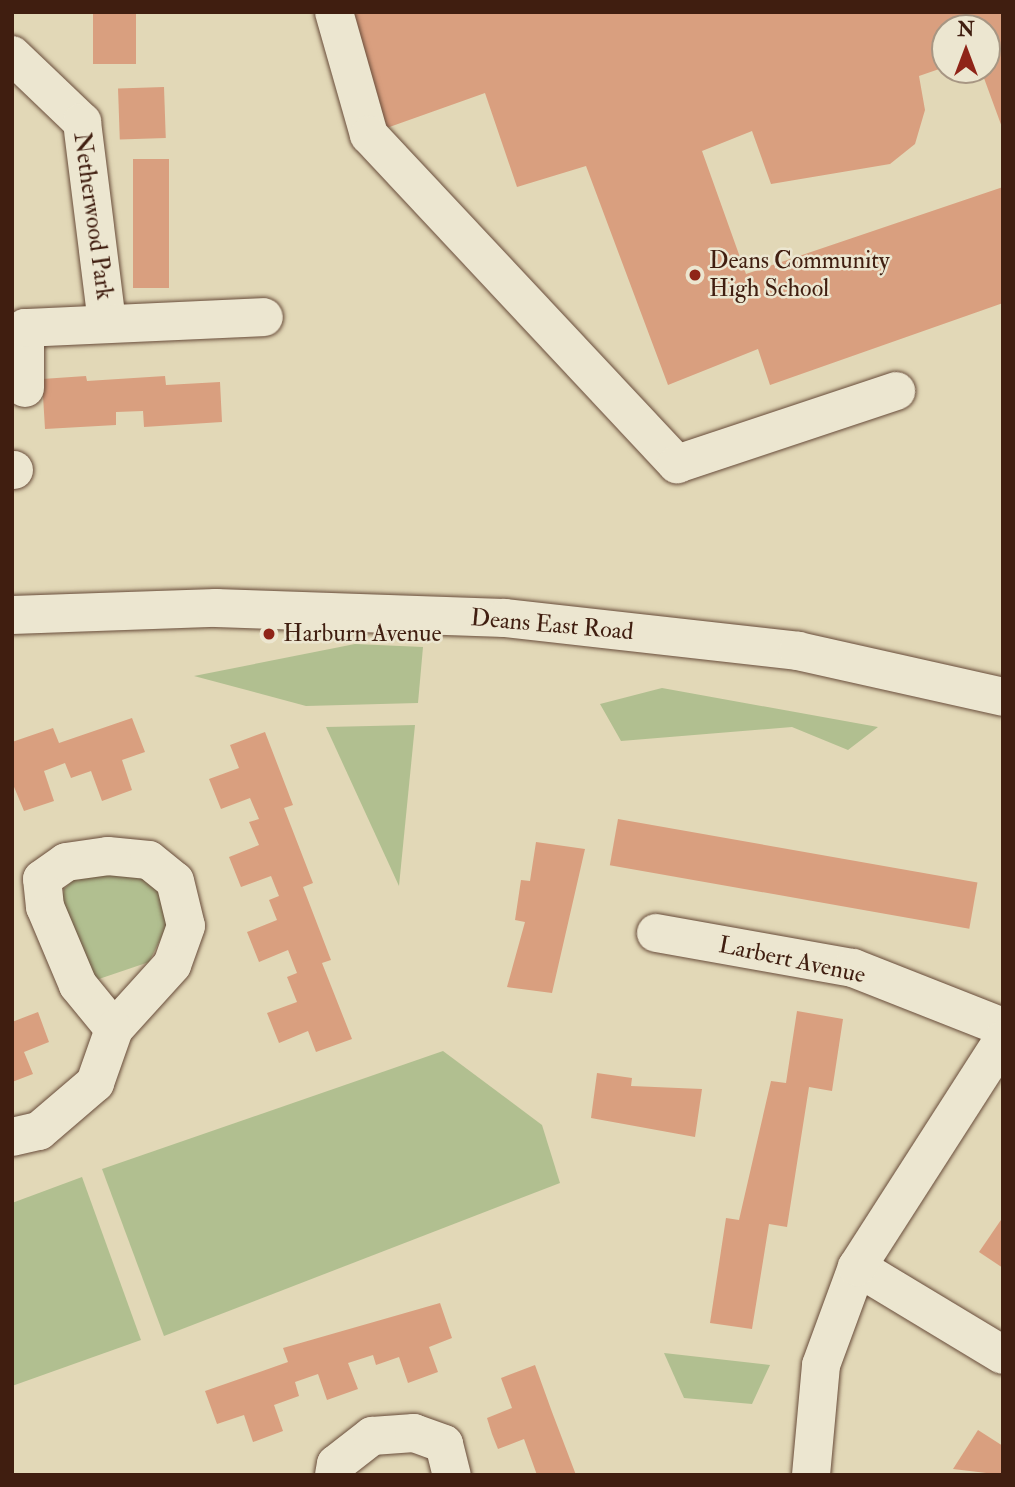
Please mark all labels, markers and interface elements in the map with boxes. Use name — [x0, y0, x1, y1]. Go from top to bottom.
north arrow — [931, 14, 1001, 84]
text: N — [957, 18, 975, 42]
street label: Netherwood Park — [67, 130, 119, 302]
place label: Deans Community High School — [709, 247, 890, 303]
marker: Deans Community High School — [687, 267, 703, 283]
street label: Deans East Road — [469, 604, 635, 646]
place label: Harburn Avenue — [283, 620, 441, 648]
marker: Harburn Avenue — [261, 626, 277, 642]
street label: Larbert Avenue — [716, 930, 868, 990]

